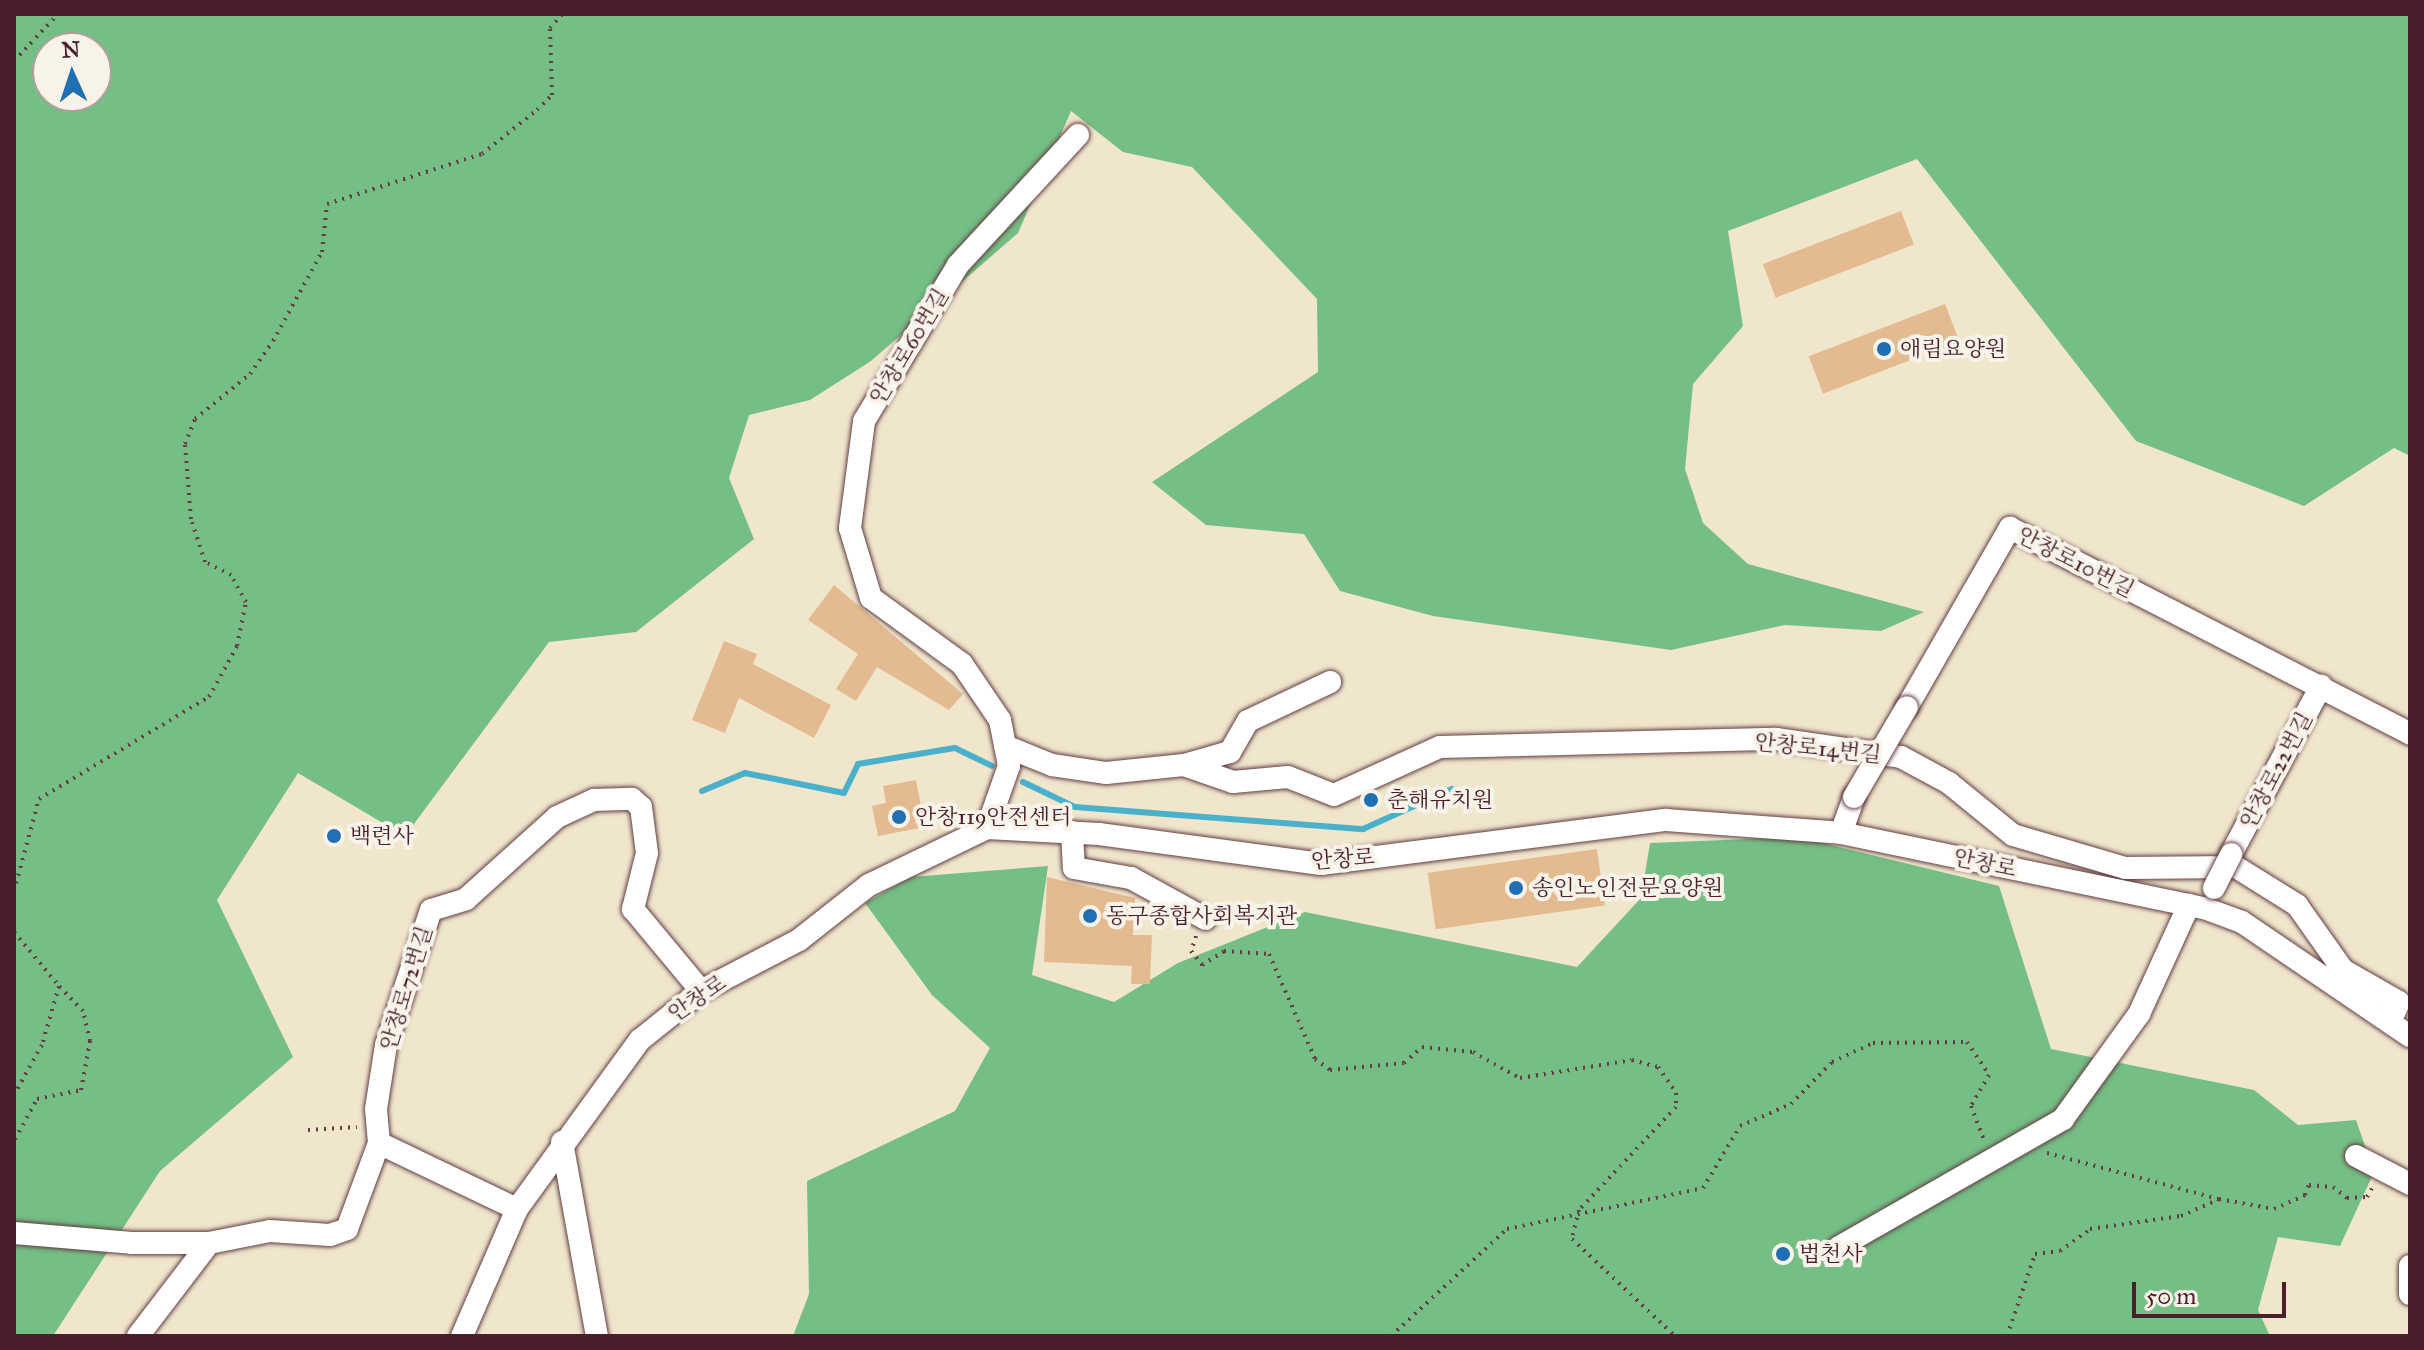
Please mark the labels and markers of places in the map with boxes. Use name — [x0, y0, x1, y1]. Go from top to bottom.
place label: 애림요양원 — [1900, 336, 2006, 362]
marker: 애림요양원 — [1875, 340, 1893, 358]
place label: 춘해유치원 — [1387, 787, 1493, 813]
marker: 춘해유치원 — [1362, 791, 1380, 809]
place label: 안창119안전센터 — [915, 804, 1072, 830]
marker: 안창119안전센터 — [890, 808, 908, 826]
place label: 백련사 — [350, 823, 414, 849]
marker: 백련사 — [325, 827, 343, 845]
place label: 송인노인전문요양원 — [1532, 875, 1723, 901]
marker: 송인노인전문요양원 — [1507, 879, 1525, 897]
place label: 동구종합사회복지관 — [1106, 903, 1297, 929]
marker: 동구종합사회복지관 — [1081, 907, 1099, 925]
place label: 법천사 — [1799, 1241, 1863, 1267]
marker: 법천사 — [1774, 1245, 1792, 1263]

